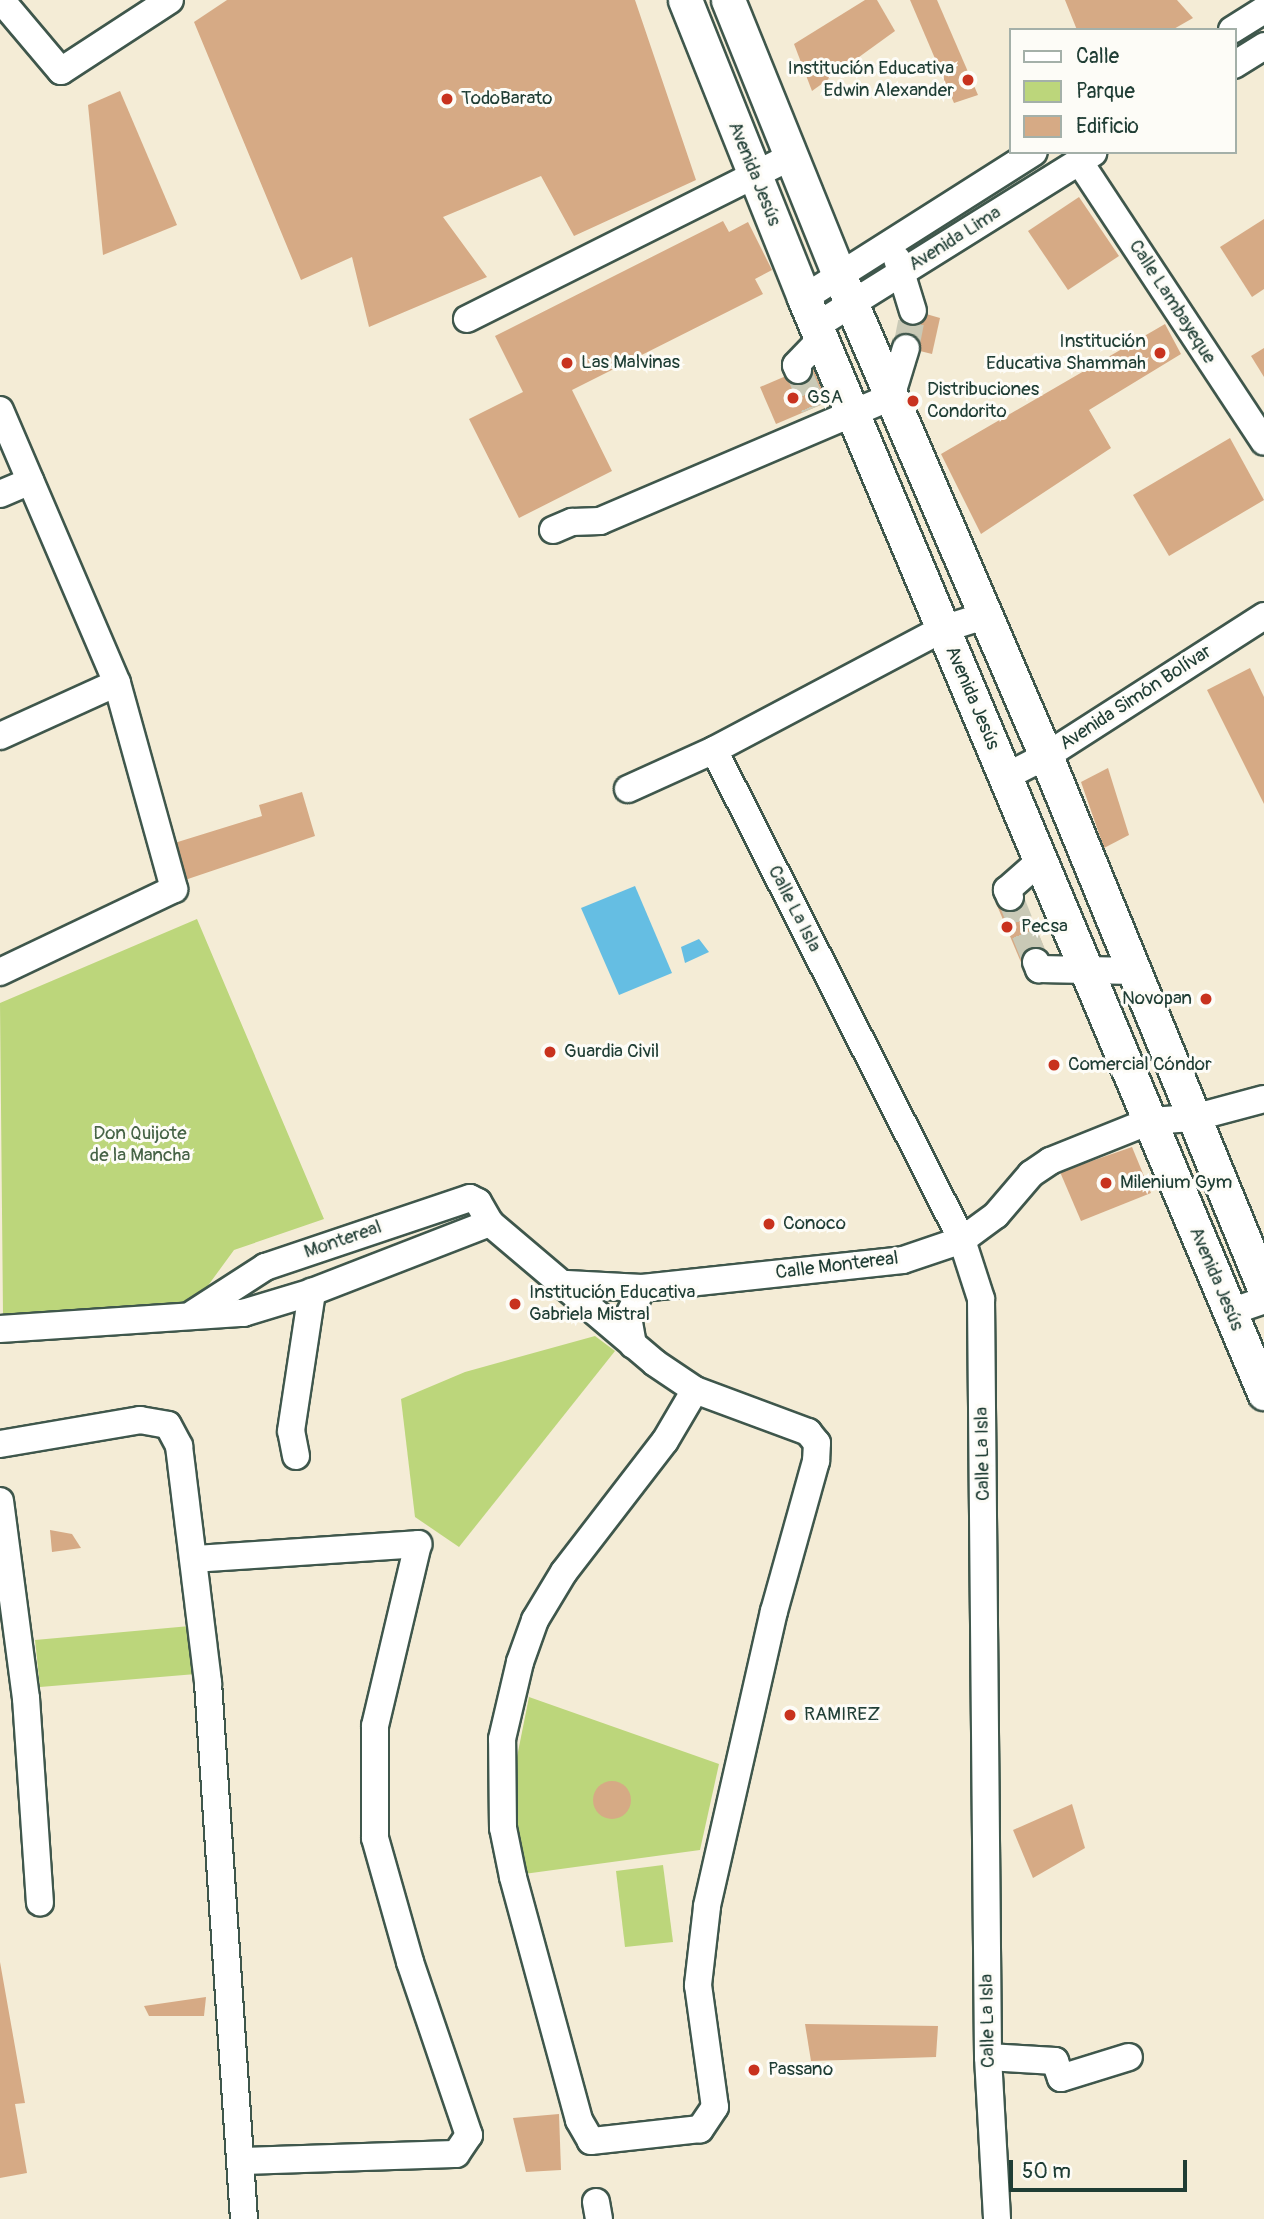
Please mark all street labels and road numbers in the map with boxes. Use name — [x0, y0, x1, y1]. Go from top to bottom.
street label: Avenida Jesús — [723, 119, 785, 229]
street label: Avenida Lima — [905, 202, 1005, 276]
street label: Calle Lambayeque — [1124, 236, 1220, 368]
street label: Avenida Simón Bolívar — [1056, 640, 1216, 756]
street label: Avenida Jesús — [940, 643, 1004, 753]
street label: Calle La Isla — [763, 862, 825, 956]
street label: Montereal — [301, 1216, 385, 1264]
street label: Avenida Jesús — [1184, 1224, 1248, 1334]
street label: Calle Montereal — [774, 1247, 900, 1285]
street label: Calle La Isla — [971, 1407, 995, 1501]
street label: Calle La Isla — [976, 1974, 1000, 2068]

